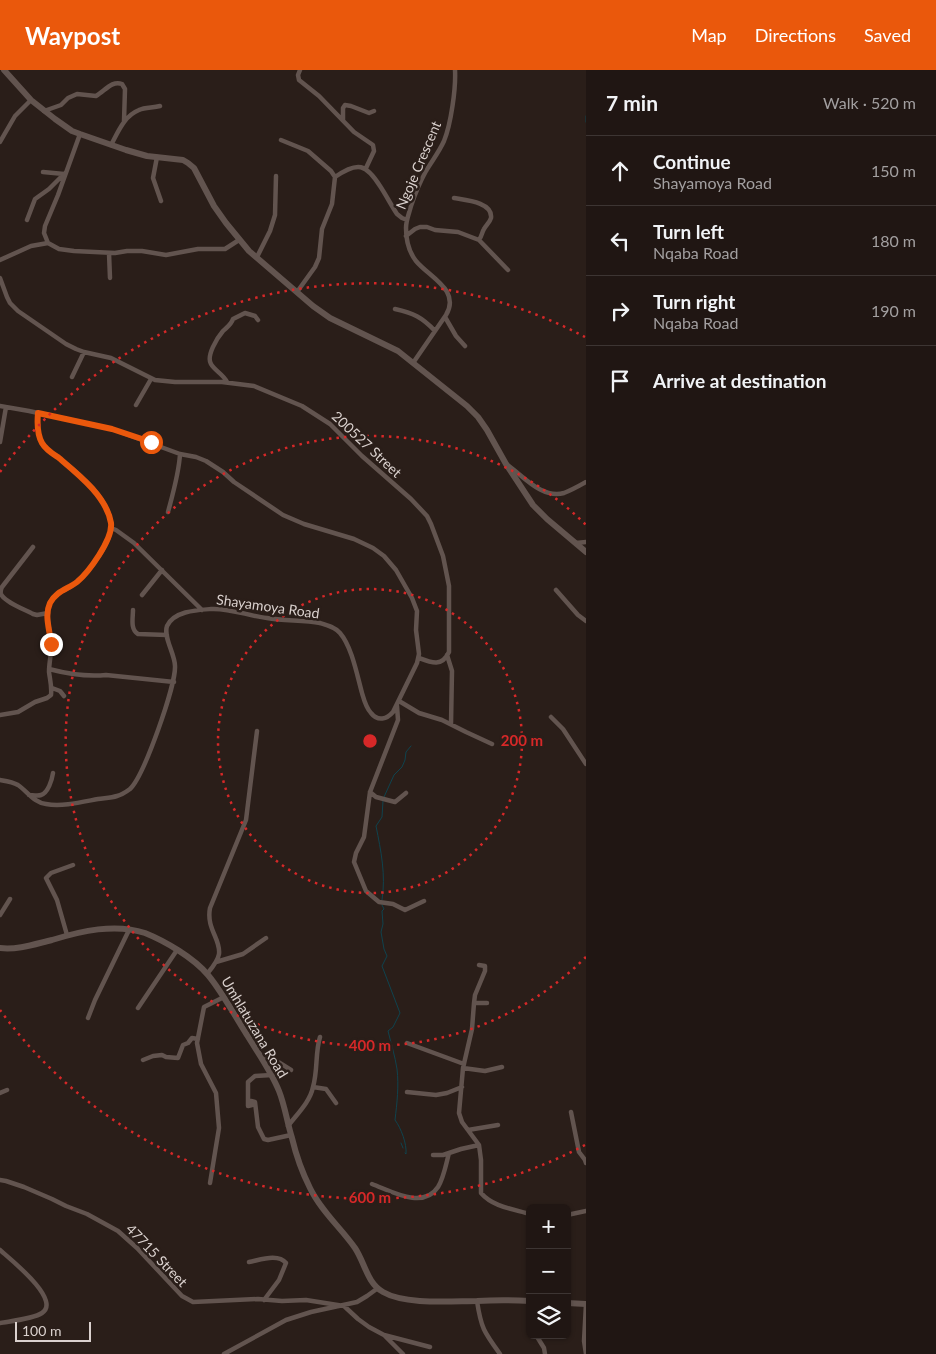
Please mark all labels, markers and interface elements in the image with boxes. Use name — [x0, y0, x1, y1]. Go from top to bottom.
text: Waypost — [25, 21, 120, 50]
text: Map — [691, 24, 727, 46]
text: Directions — [755, 24, 836, 46]
text: Saved — [864, 24, 911, 46]
text: 7 min — [606, 90, 658, 115]
text: Walk · 520 m — [823, 93, 916, 112]
street label: Ngoje Crescent — [392, 118, 444, 212]
text: Continue — [653, 150, 731, 173]
icon: ahead — [606, 157, 634, 185]
text: 150 m — [871, 161, 916, 180]
text: Shayamoya Road — [653, 173, 772, 192]
text: Turn left — [653, 220, 724, 243]
icon: left — [606, 227, 634, 255]
text: 180 m — [871, 231, 916, 250]
text: Nqaba Road — [653, 243, 738, 262]
text: Turn right — [653, 290, 735, 313]
icon: right — [606, 297, 634, 325]
text: 190 m — [871, 301, 916, 320]
text: Nqaba Road — [653, 313, 738, 332]
icon: arrive — [606, 367, 634, 395]
text: Arrive at destination — [653, 369, 826, 392]
street label: 200527 Street — [329, 407, 405, 481]
route start — [140, 431, 163, 454]
street label: Shayamoya Road — [215, 590, 321, 622]
route end — [40, 633, 63, 656]
text: 200 m — [501, 731, 543, 749]
centre of rings — [361, 732, 379, 750]
street label: Umhlatuzana Road — [218, 973, 292, 1081]
text: 400 m — [349, 1036, 391, 1054]
text: 600 m — [349, 1188, 391, 1206]
map controls — [526, 1204, 571, 1339]
button: + — [526, 1204, 571, 1249]
street label: 47715 Street — [123, 1220, 191, 1290]
button: − — [526, 1249, 571, 1294]
button: layers — [526, 1294, 571, 1339]
scale bar — [15, 1319, 91, 1342]
text: 100 m — [22, 1322, 61, 1339]

